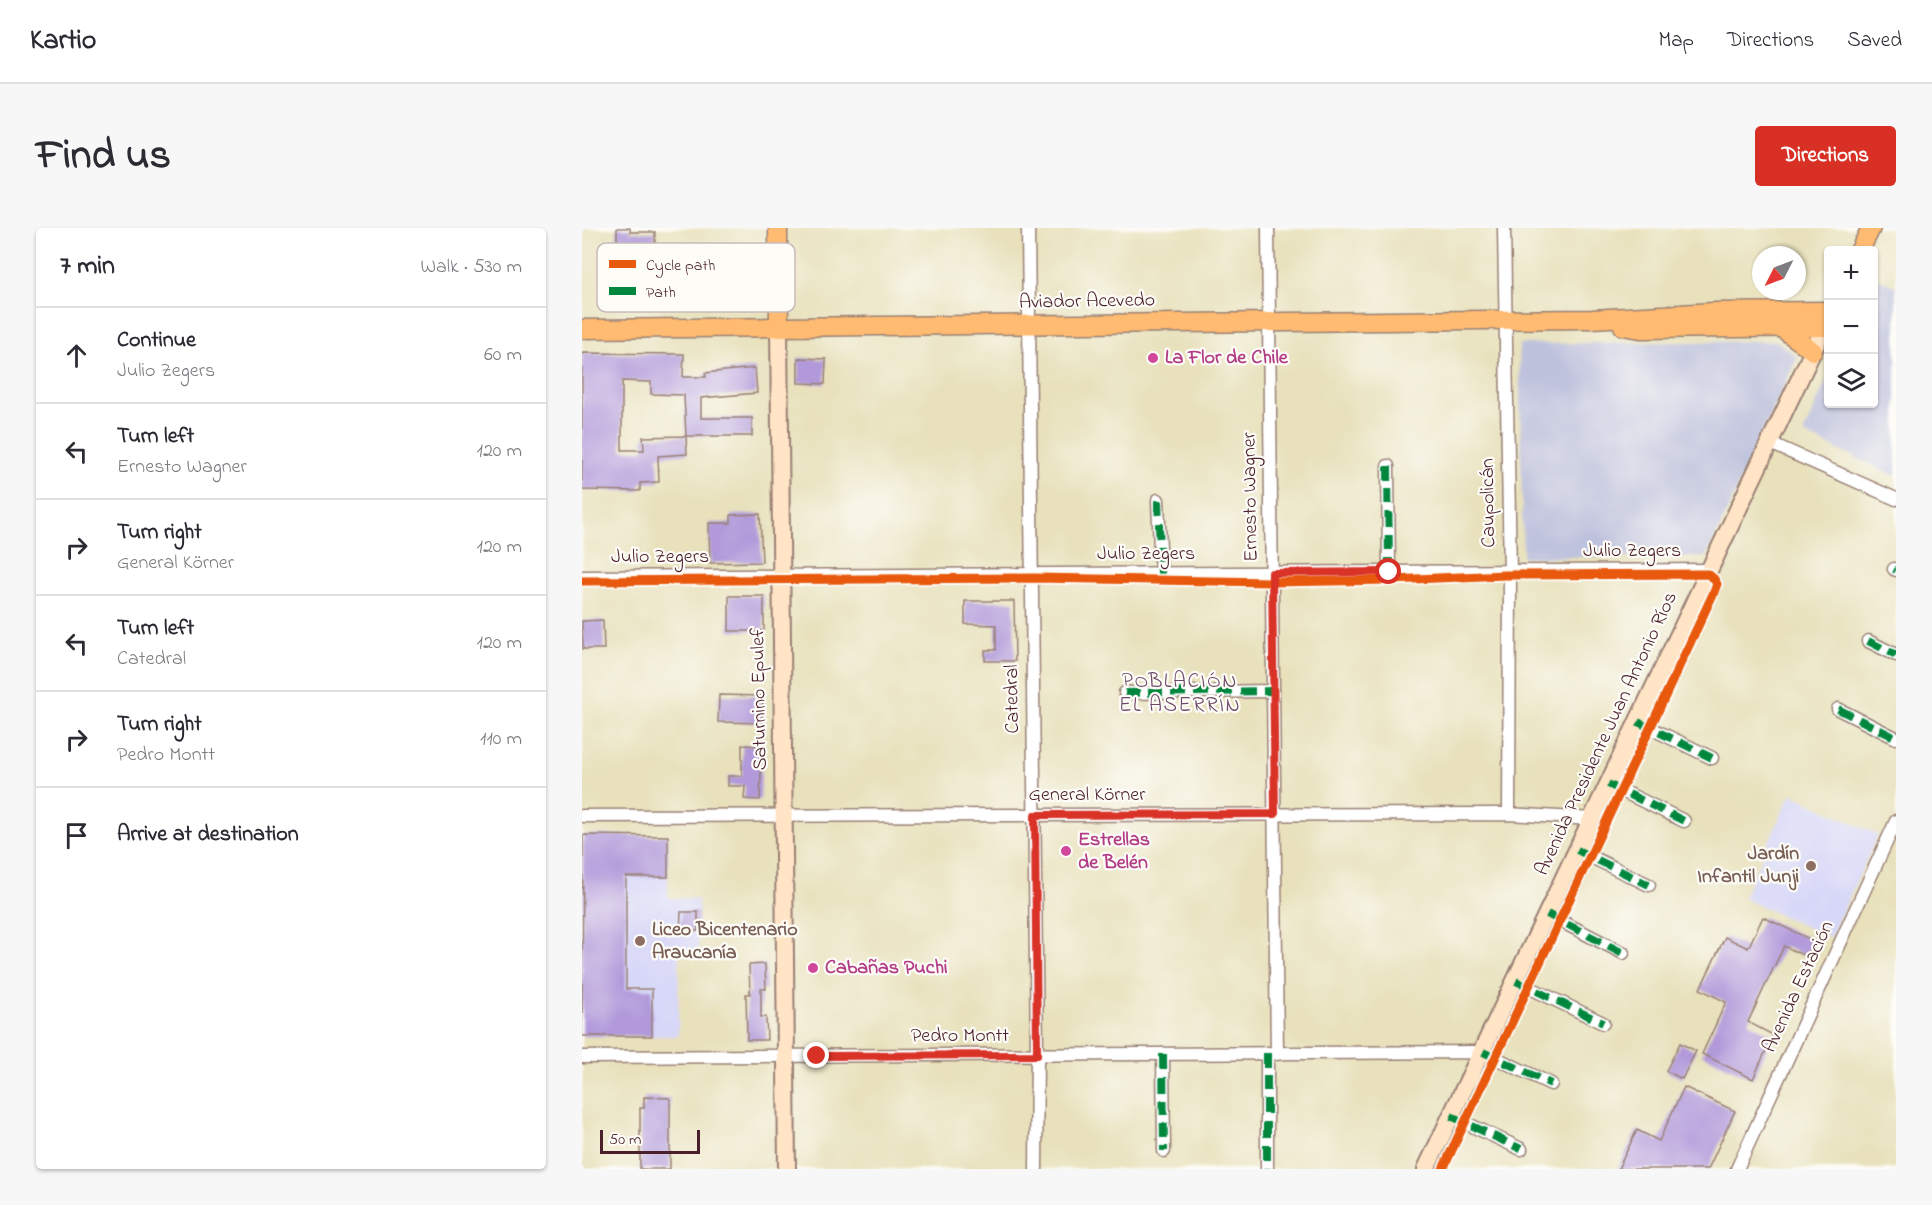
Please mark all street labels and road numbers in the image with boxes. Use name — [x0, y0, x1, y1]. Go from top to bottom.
street label: Aviador Acevedo — [1019, 286, 1155, 318]
street label: Ernesto Wagner — [1235, 431, 1268, 562]
street label: Caupolicán — [1474, 458, 1504, 548]
street label: Julio Zegers — [1583, 537, 1681, 567]
street label: Julio Zegers — [1097, 540, 1195, 570]
street label: Julio Zegers — [611, 543, 709, 573]
street label: Avenida Presidente Juan Antonio Ríos — [1528, 587, 1686, 881]
street label: Saturnino Epulef — [744, 627, 776, 771]
street label: Catedral — [998, 664, 1028, 734]
street label: General Körner — [1029, 781, 1146, 810]
street label: Avenida Estación — [1756, 916, 1842, 1058]
street label: Pedro Montt — [911, 1022, 1009, 1051]

